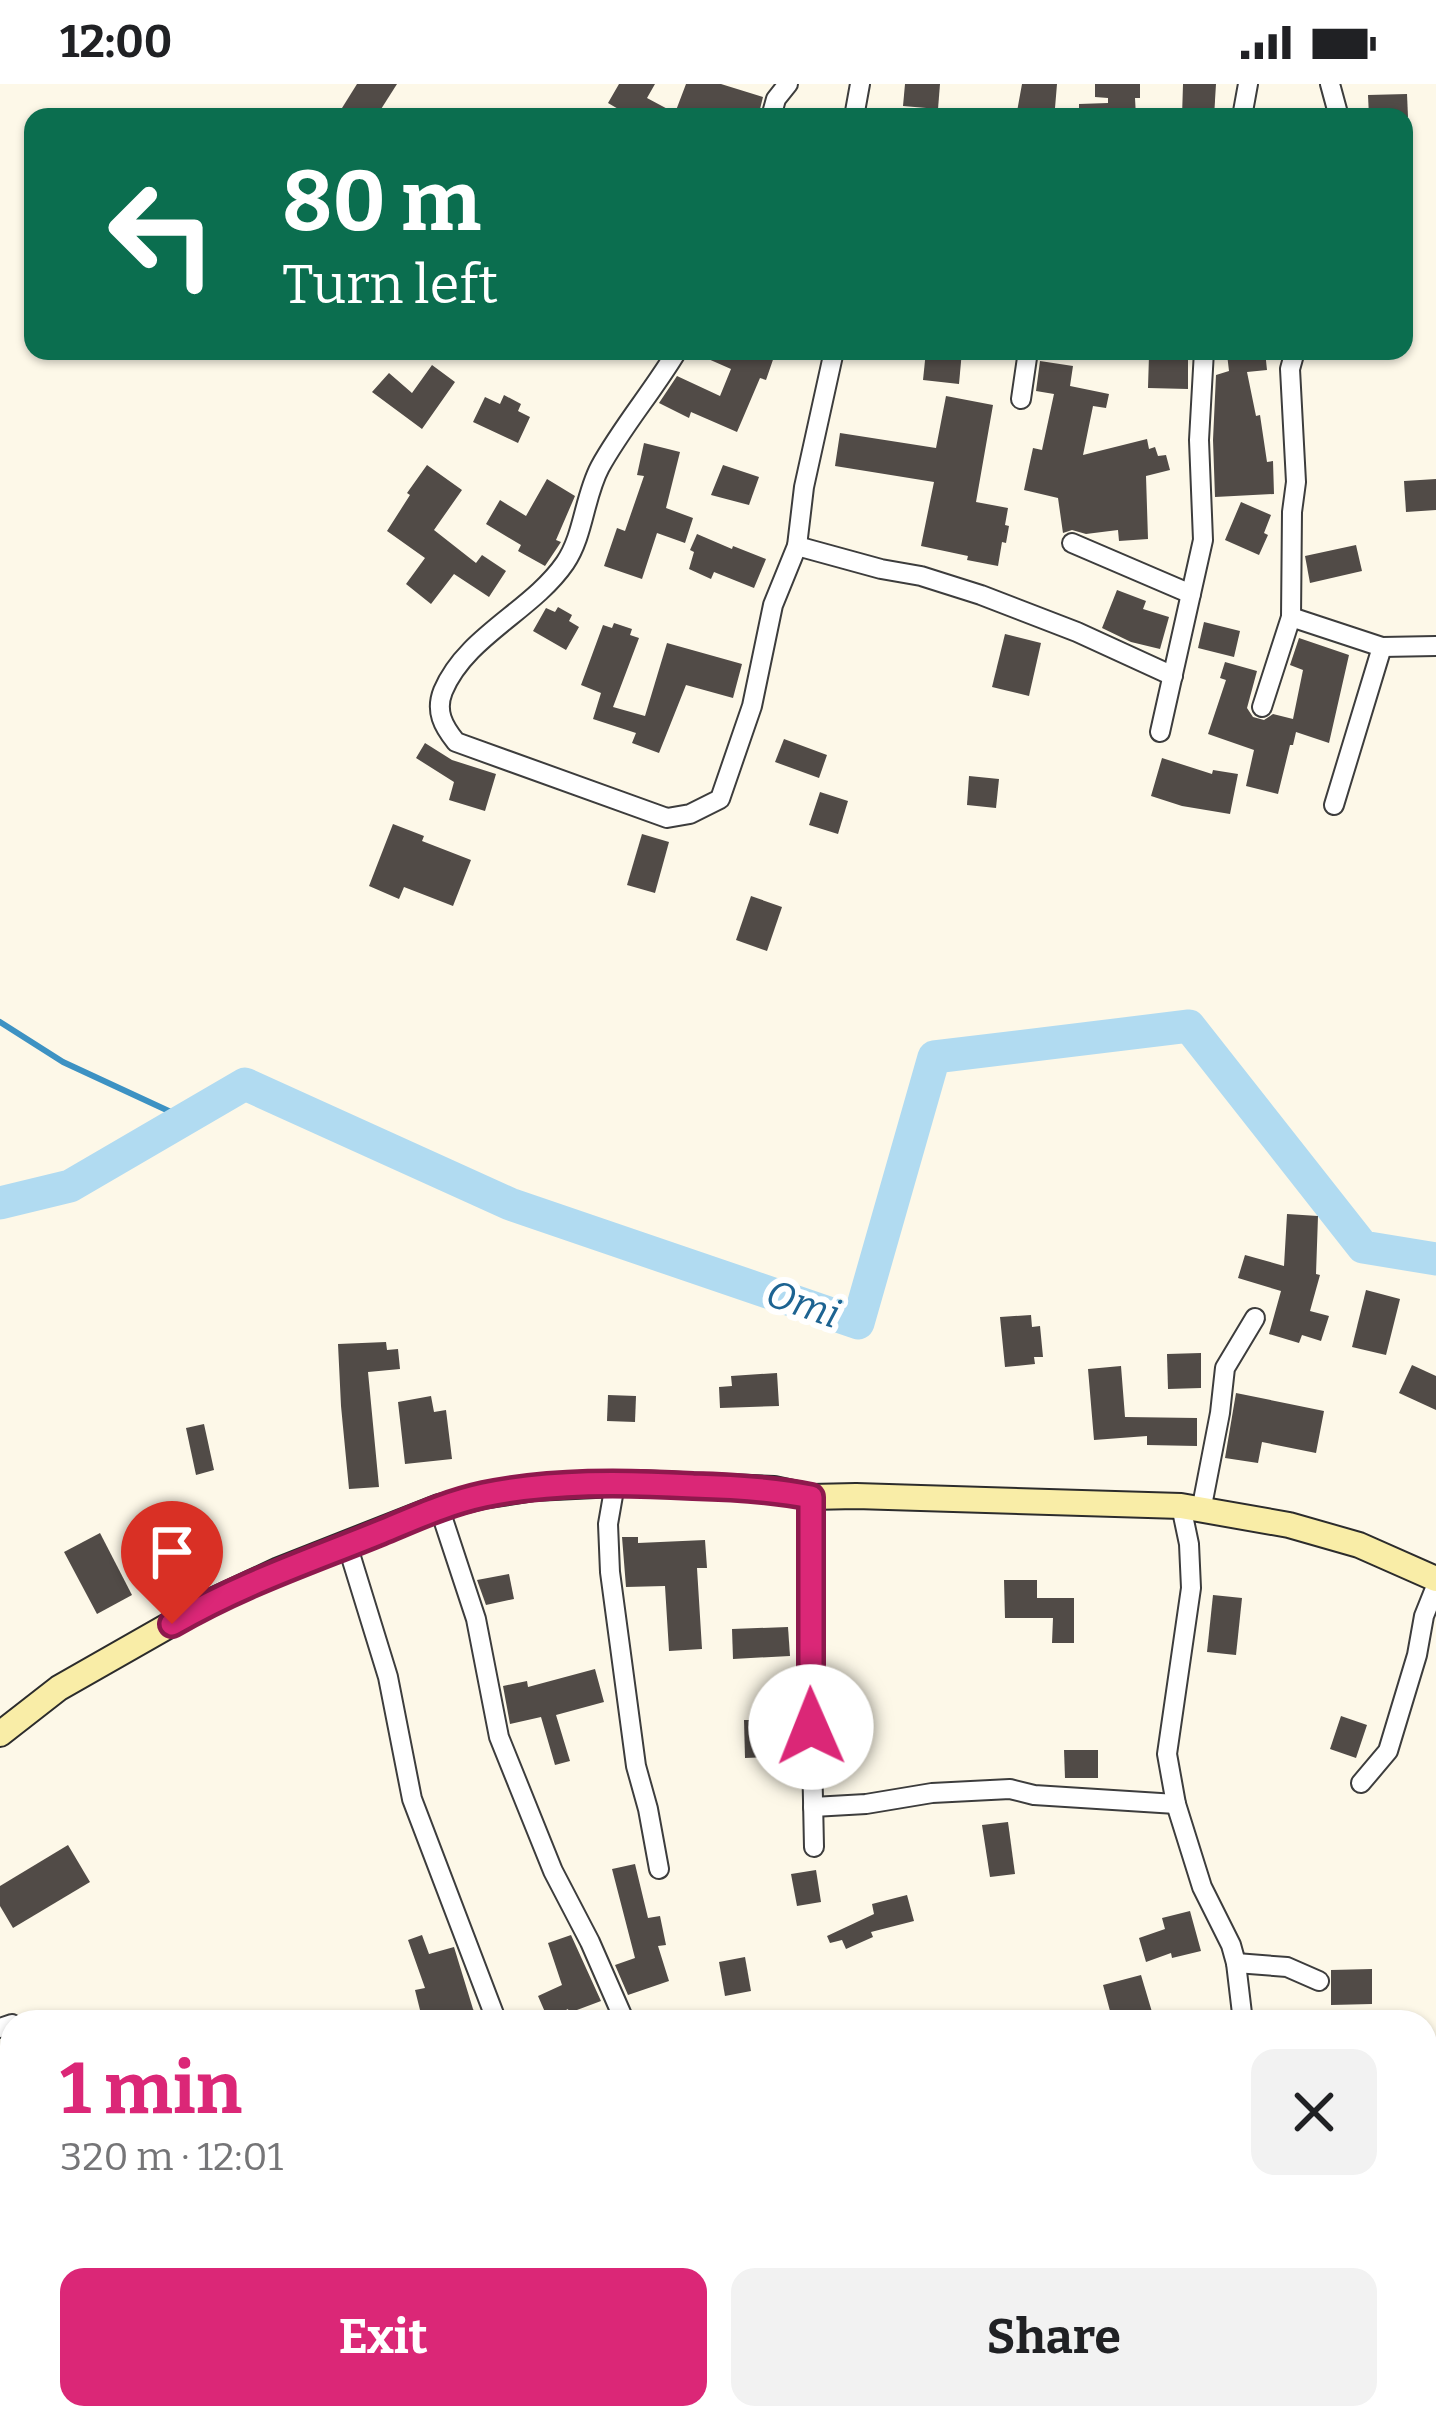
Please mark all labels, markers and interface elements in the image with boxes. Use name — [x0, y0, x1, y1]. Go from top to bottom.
text: 12:00 — [60, 15, 172, 69]
text: 80 m — [282, 151, 481, 252]
icon: left — [84, 156, 240, 312]
text: Turn left — [282, 253, 498, 317]
water label: Omi — [760, 1270, 846, 1338]
pin — [121, 1501, 223, 1624]
icon: arrive — [139, 1519, 205, 1585]
position arrow — [748, 1664, 874, 1790]
text: 1 min — [60, 2046, 242, 2132]
button: close — [1251, 2049, 1377, 2175]
text: 320 m · 12:01 — [60, 2134, 283, 2180]
button: Exit — [60, 2268, 707, 2406]
button: Share — [731, 2268, 1377, 2406]

